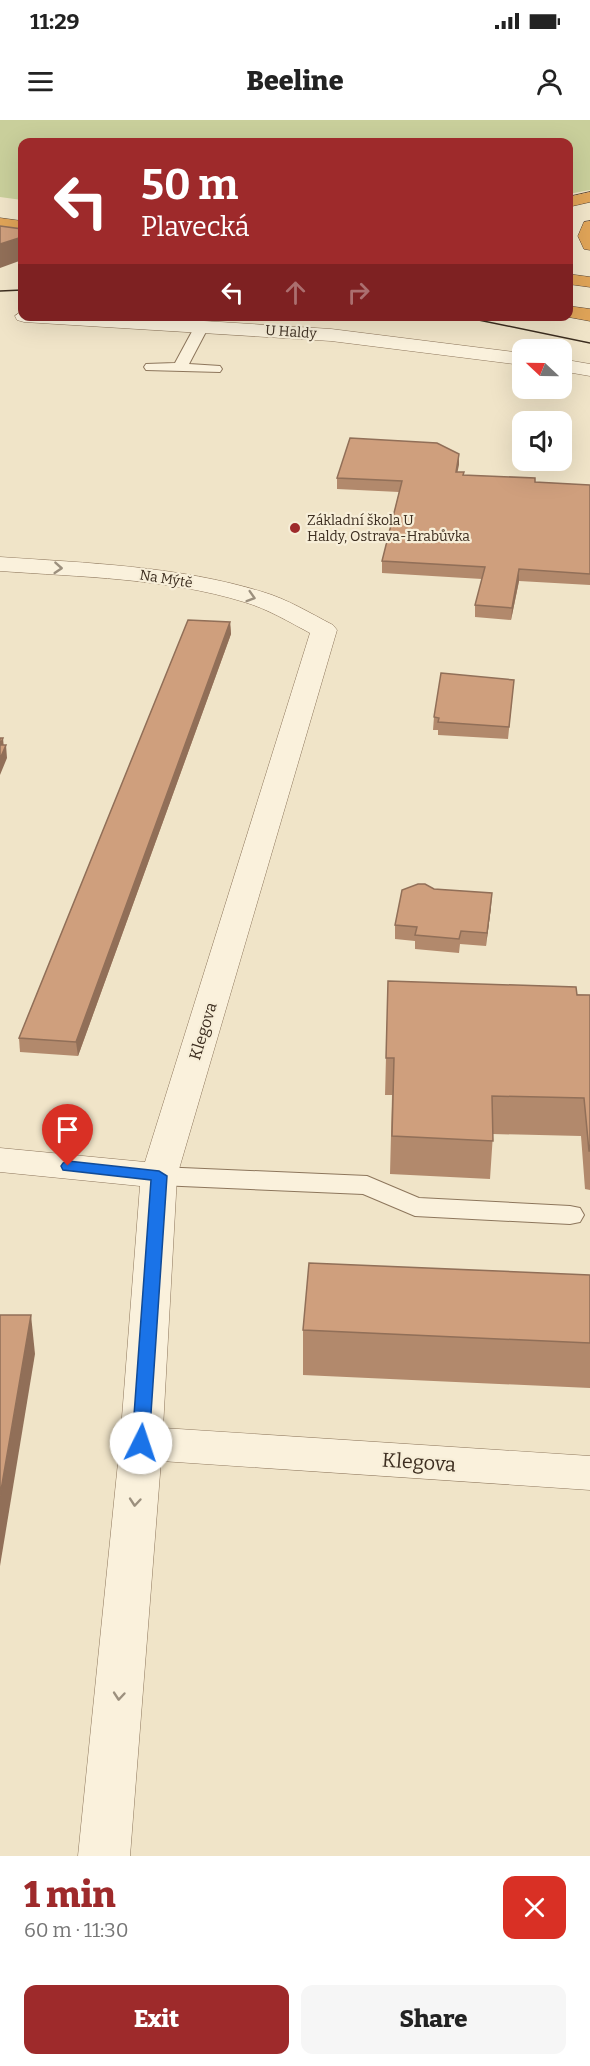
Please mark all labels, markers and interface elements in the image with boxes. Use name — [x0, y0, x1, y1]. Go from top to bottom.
text: 11:29 — [30, 8, 80, 35]
icon: menu — [24, 65, 57, 98]
text: Beeline — [247, 65, 343, 97]
icon: person — [533, 65, 566, 98]
text: 50 m — [141, 160, 238, 210]
icon: left — [42, 162, 120, 240]
text: Plavecká — [141, 211, 249, 243]
icon: left — [216, 276, 249, 309]
icon: ahead — [279, 276, 312, 309]
icon: right — [342, 276, 375, 309]
street label: U Haldy — [265, 322, 318, 342]
north arrow — [512, 339, 572, 399]
map controls — [512, 339, 572, 471]
button: sound — [512, 411, 572, 471]
place label: Základní škola U Haldy, Ostrava-Hrabůvka — [307, 512, 470, 545]
marker: Základní škola U Haldy, Ostrava-Hrabůvka — [288, 521, 302, 535]
one-way arrow — [54, 561, 63, 574]
street label: Na Mýtě — [138, 566, 194, 592]
one-way arrow — [245, 590, 255, 602]
street label: Klegova — [185, 1000, 221, 1062]
pin — [42, 1104, 93, 1166]
icon: arrive — [51, 1113, 84, 1146]
position arrow — [109, 1411, 173, 1475]
street label: Klegova — [381, 1447, 457, 1477]
one-way arrow — [129, 1497, 142, 1506]
one-way arrow — [112, 1692, 125, 1701]
text: 1 min — [24, 1873, 116, 1917]
button: close — [503, 1876, 566, 1939]
text: 60 m · 11:30 — [24, 1918, 129, 1942]
button: Exit — [24, 1985, 289, 2054]
button: Share — [301, 1985, 566, 2054]

